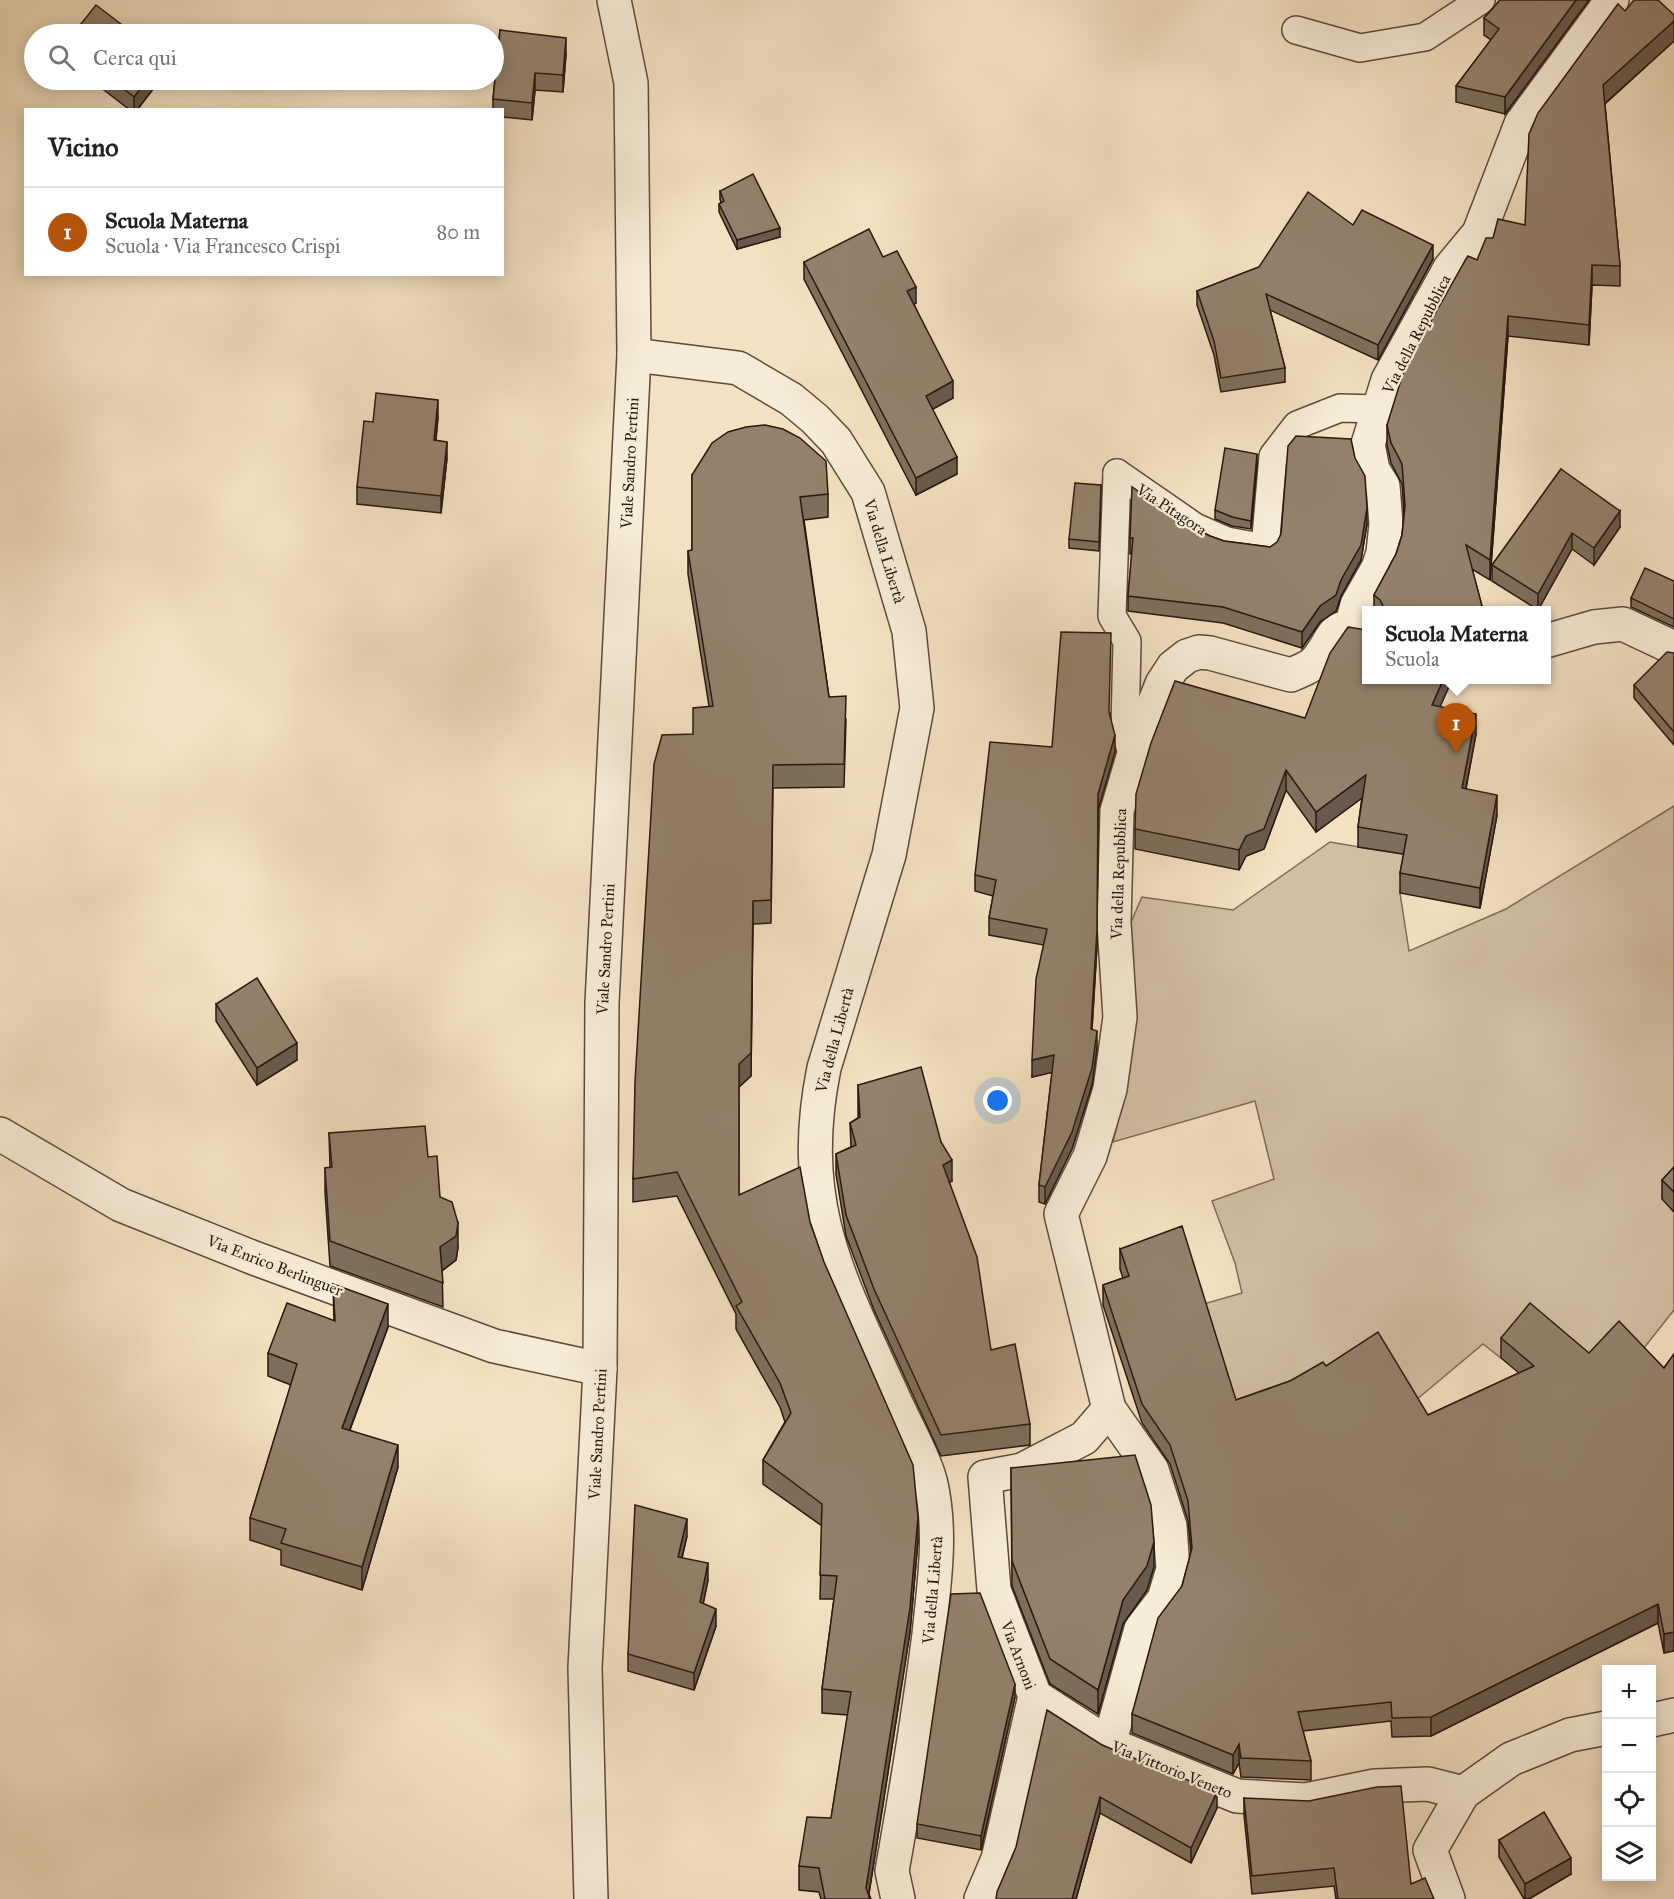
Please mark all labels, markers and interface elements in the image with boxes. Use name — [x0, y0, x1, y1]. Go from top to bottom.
search box — [24, 24, 504, 90]
icon: search — [45, 41, 78, 74]
text: Cerca qui — [93, 44, 177, 71]
text: Vicino — [48, 131, 119, 163]
text: Scuola Materna — [105, 207, 248, 234]
text: 1 — [64, 220, 71, 244]
text: 80 m — [437, 220, 480, 244]
text: Scuola · Via Francesco Crispi — [105, 234, 341, 258]
street label: Via della Repubblica — [1378, 271, 1455, 398]
street label: Viale Sandro Pertini — [617, 396, 642, 530]
street label: Via Pitagora — [1132, 479, 1211, 540]
street label: Via della Libertà — [859, 496, 910, 606]
popup — [1362, 606, 1551, 684]
text: Scuola Materna — [1385, 620, 1528, 647]
text: Scuola — [1385, 647, 1440, 671]
pin: 1 — [1436, 704, 1476, 753]
street label: Via della Repubblica — [1107, 808, 1130, 941]
street label: Viale Sandro Pertini — [593, 882, 618, 1016]
street label: Via della Libertà — [811, 985, 858, 1096]
your location — [983, 1086, 1012, 1115]
street label: Via Enrico Berlinguer — [203, 1230, 345, 1301]
street label: Viale Sandro Pertini — [585, 1367, 610, 1501]
street label: Via della Libertà — [918, 1535, 947, 1646]
street label: Via Arnoni — [996, 1617, 1041, 1693]
map controls — [1602, 1665, 1656, 1881]
button: + — [1602, 1665, 1656, 1719]
button: − — [1602, 1719, 1656, 1773]
street label: Via Vittorio Veneto — [1108, 1736, 1235, 1802]
button: locate — [1602, 1773, 1656, 1827]
button: layers — [1602, 1827, 1656, 1881]

